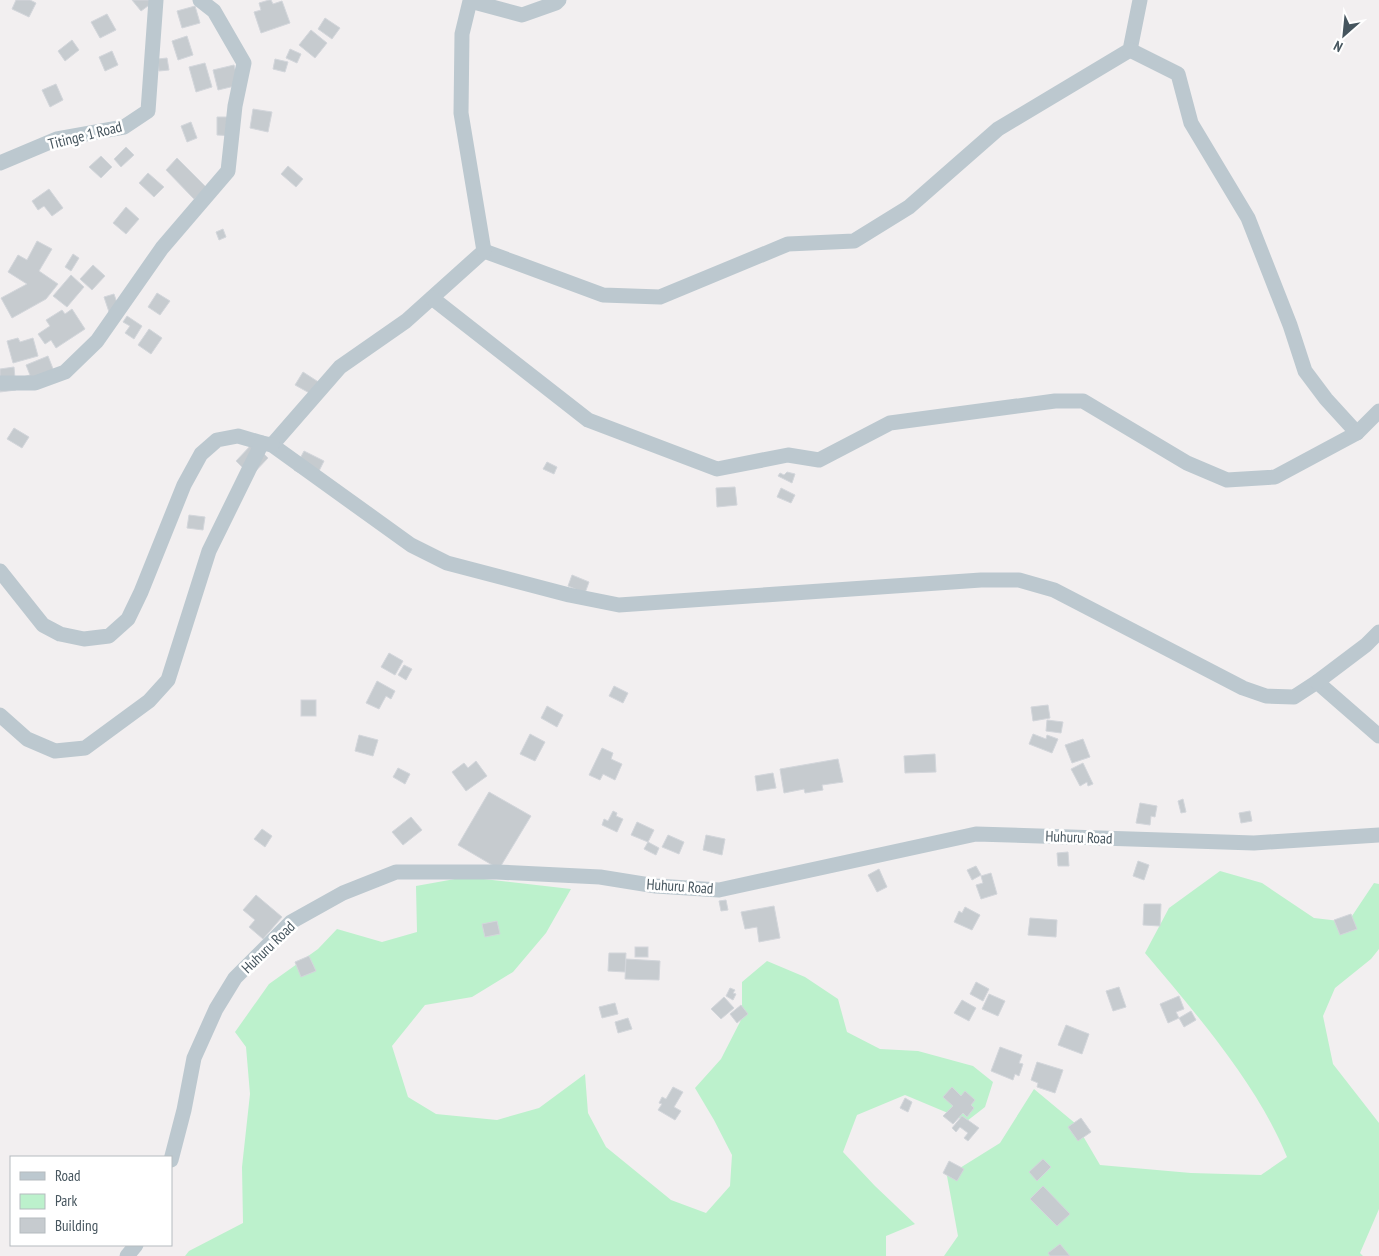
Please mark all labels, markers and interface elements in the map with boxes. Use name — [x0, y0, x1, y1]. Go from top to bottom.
north arrow — [1319, 10, 1369, 60]
text: N — [1331, 37, 1346, 56]
street label: Titinge 1 Road — [46, 117, 124, 153]
street label: Huhuru Road — [1045, 826, 1113, 848]
street label: Huhuru Road — [646, 874, 714, 898]
street label: Huhuru Road — [237, 917, 299, 977]
legend — [10, 1156, 172, 1246]
text: Road — [55, 1166, 81, 1185]
text: Park — [55, 1191, 77, 1210]
text: Building — [55, 1216, 98, 1235]

